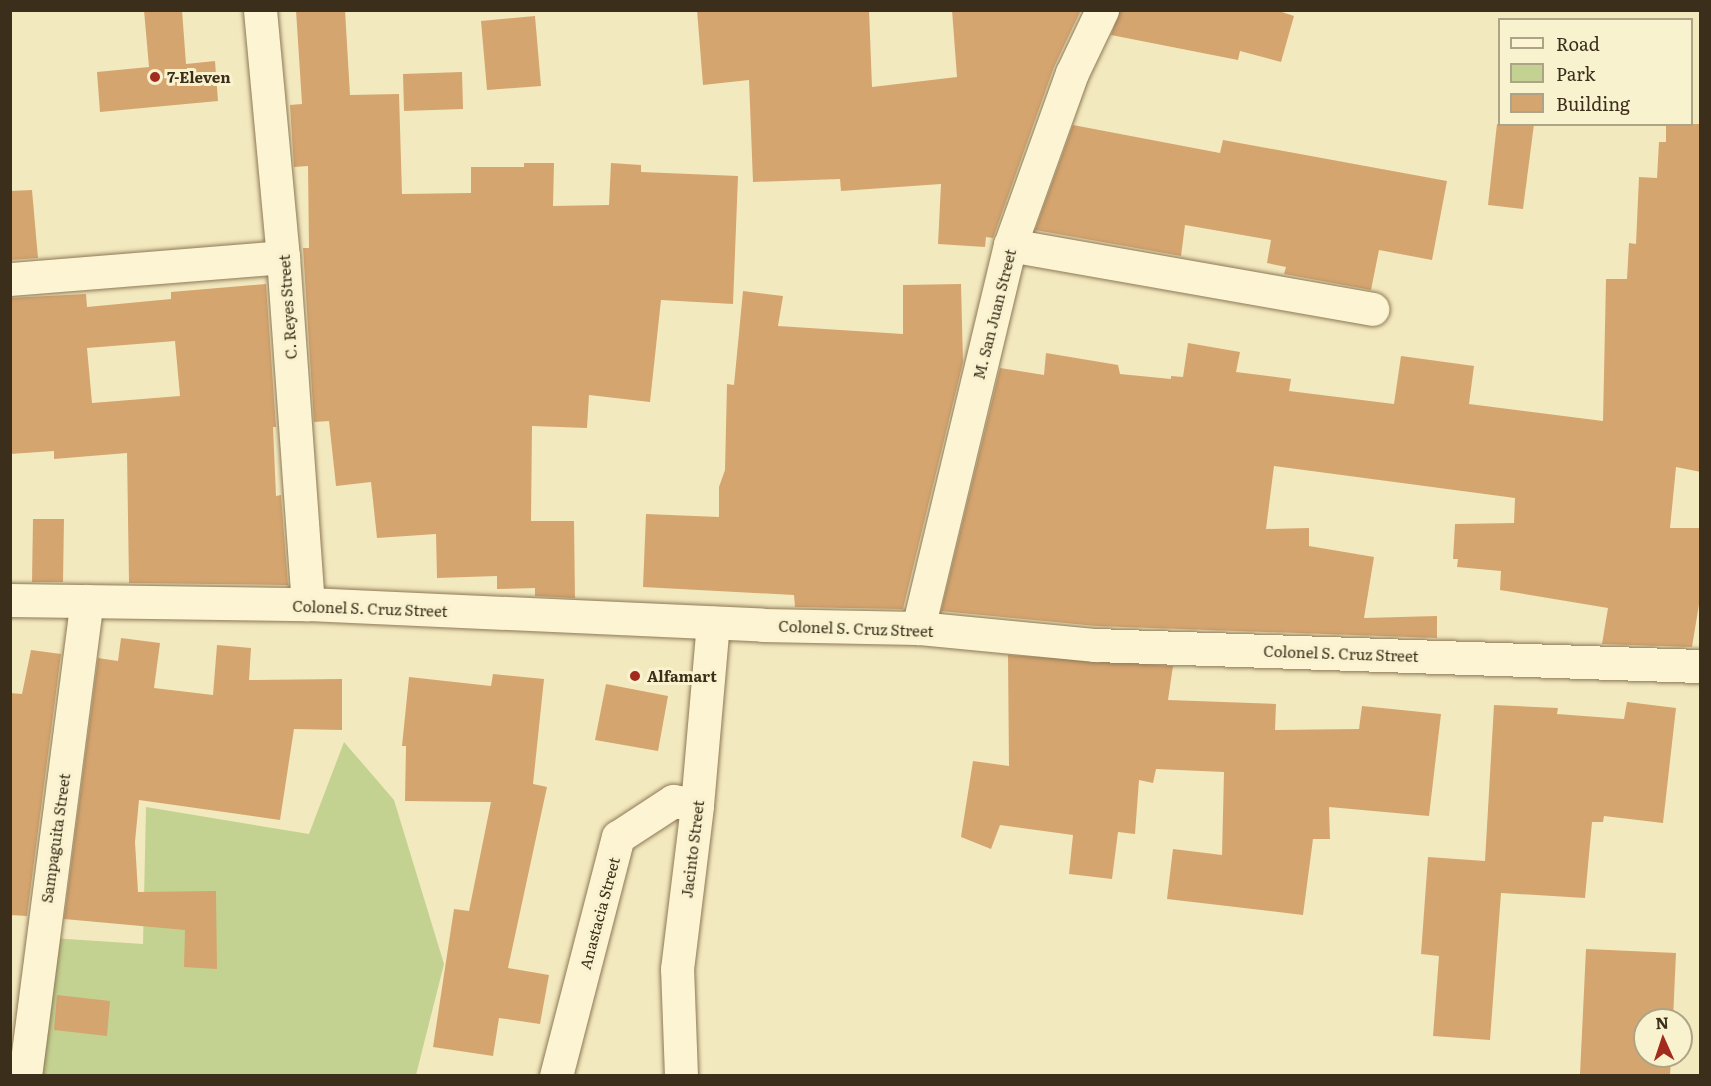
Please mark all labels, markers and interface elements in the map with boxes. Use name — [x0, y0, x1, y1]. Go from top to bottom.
legend — [1498, 18, 1693, 126]
text: Road — [1556, 30, 1600, 57]
text: Park — [1556, 60, 1595, 87]
place label: 7-Eleven — [167, 68, 231, 86]
marker: 7-Eleven — [148, 70, 162, 84]
text: Building — [1556, 90, 1630, 117]
street label: M. San Juan Street — [969, 247, 1019, 381]
street label: C. Reyes Street — [274, 254, 300, 360]
street label: Colonel S. Cruz Street — [292, 596, 448, 620]
street label: Colonel S. Cruz Street — [778, 616, 934, 640]
street label: Colonel S. Cruz Street — [1263, 641, 1419, 665]
place label: Alfamart — [647, 667, 717, 685]
marker: Alfamart — [628, 669, 642, 683]
street label: Sampaguita Street — [37, 772, 73, 904]
street label: Jacinto Street — [677, 799, 707, 899]
street label: Anastacia Street — [575, 855, 623, 971]
north arrow — [1633, 1008, 1693, 1068]
text: N — [1655, 1010, 1670, 1034]

